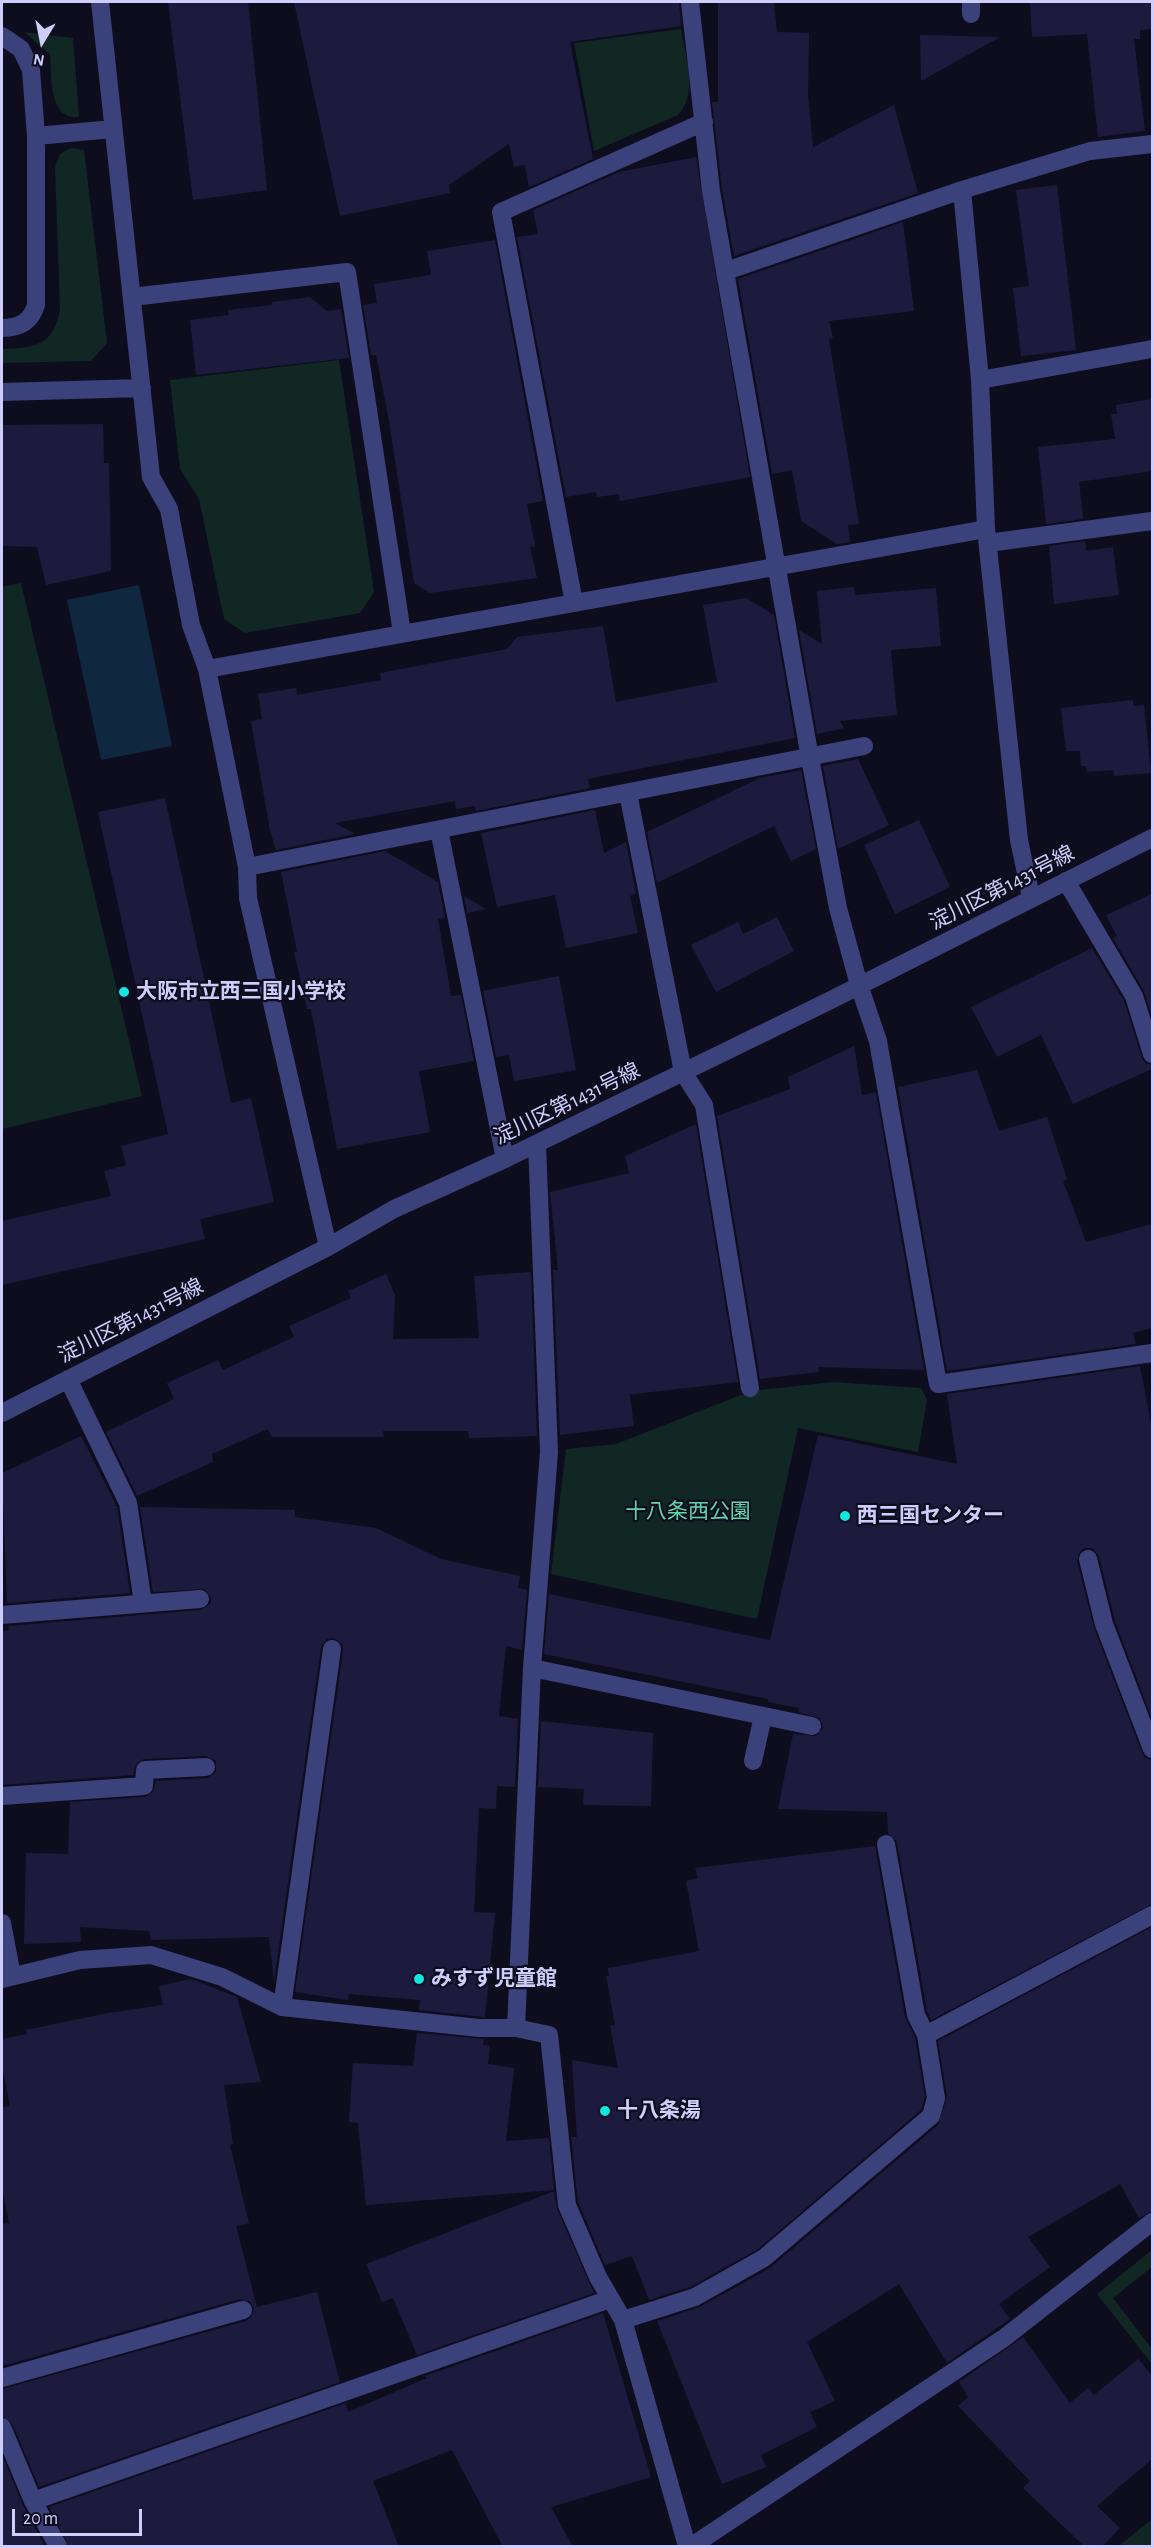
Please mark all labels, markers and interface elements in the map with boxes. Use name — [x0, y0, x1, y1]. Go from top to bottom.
north arrow — [12, 12, 72, 72]
text: N — [32, 51, 46, 69]
street label: 淀川区第1431号線 — [925, 841, 1079, 935]
place label: 大阪市立西三国小学校 — [136, 979, 346, 1005]
marker: 大阪市立西三国小学校 — [117, 985, 131, 999]
street label: 淀川区第1431号線 — [490, 1058, 644, 1150]
street label: 淀川区第1431号線 — [54, 1274, 208, 1368]
park label: 十八条西公園 — [625, 1499, 751, 1525]
place label: 西三国センター — [857, 1503, 1004, 1529]
marker: 西三国センター — [838, 1509, 852, 1523]
place label: みすず児童館 — [431, 1966, 557, 1992]
marker: みすず児童館 — [412, 1972, 426, 1986]
place label: 十八条湯 — [617, 2098, 701, 2124]
marker: 十八条湯 — [598, 2104, 612, 2118]
scale bar — [15, 2497, 146, 2535]
text: 20 m — [23, 2510, 58, 2528]

